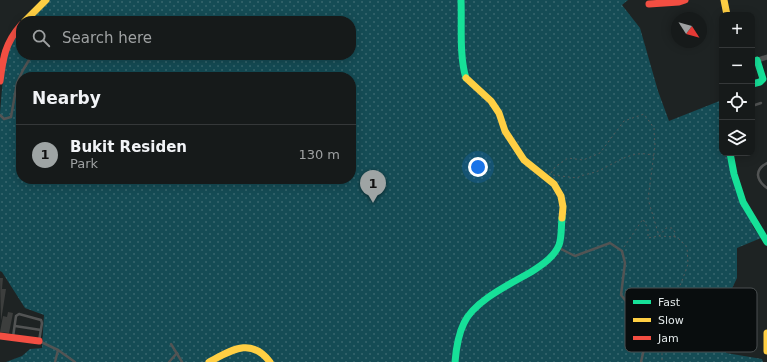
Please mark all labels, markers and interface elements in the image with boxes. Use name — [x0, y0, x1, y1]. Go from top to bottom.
north arrow — [671, 12, 707, 48]
map controls — [719, 12, 755, 156]
button: + — [719, 12, 755, 48]
search box — [16, 16, 356, 60]
icon: search — [30, 27, 52, 49]
text: Search here — [62, 29, 152, 47]
button: − — [719, 48, 755, 84]
button: locate — [719, 84, 755, 120]
text: Nearby — [32, 88, 101, 108]
button: layers — [719, 120, 755, 156]
text: Bukit Residen — [70, 138, 187, 156]
text: 1 — [40, 147, 50, 162]
text: 130 m — [298, 147, 340, 162]
text: Park — [70, 156, 98, 171]
your location — [468, 157, 488, 177]
pin: 1 — [360, 170, 386, 203]
legend — [625, 288, 757, 352]
text: Fast — [658, 296, 681, 309]
text: Slow — [658, 314, 684, 327]
text: Jam — [657, 332, 679, 345]

